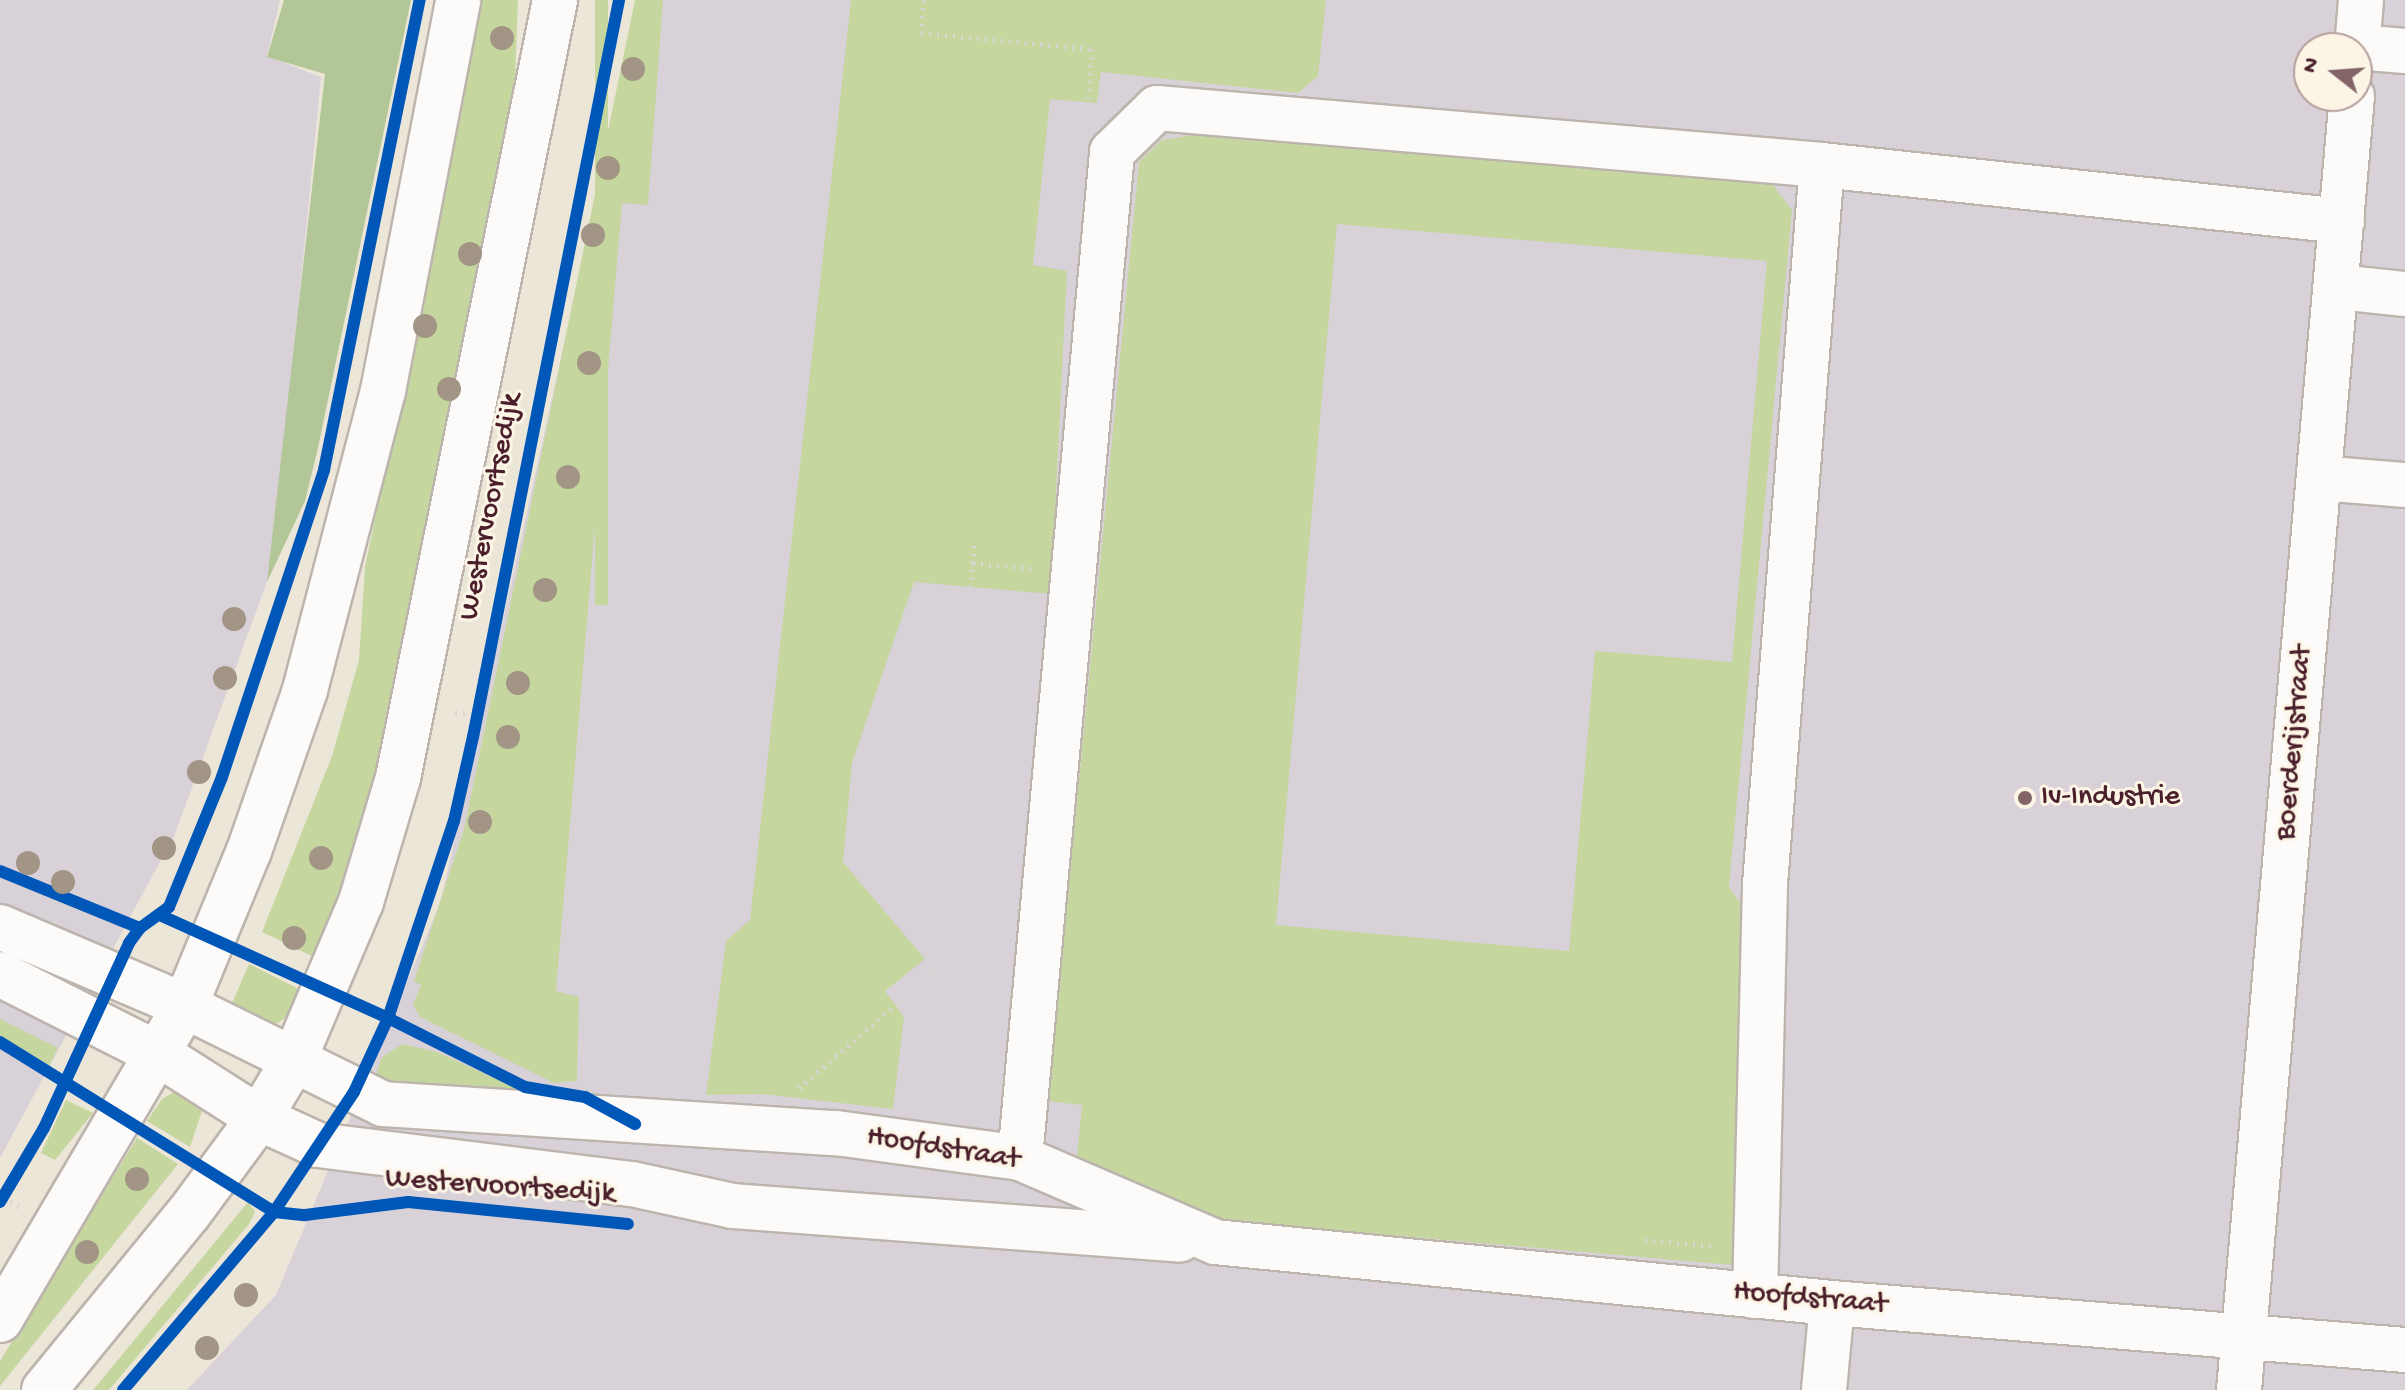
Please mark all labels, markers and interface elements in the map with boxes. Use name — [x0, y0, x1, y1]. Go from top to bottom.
north arrow — [2293, 32, 2373, 112]
text: N — [2297, 55, 2326, 76]
street label: Westervoortsedijk — [452, 391, 532, 623]
street label: Boerderijstraat — [2270, 644, 2322, 842]
place label: Iv-Industrie — [2041, 780, 2180, 816]
marker: Iv-Industrie — [2016, 789, 2034, 807]
street label: Hoofdstraat — [864, 1120, 1022, 1180]
street label: Westervoortsedijk — [384, 1162, 616, 1214]
street label: Hoofdstraat — [1731, 1275, 1889, 1325]

